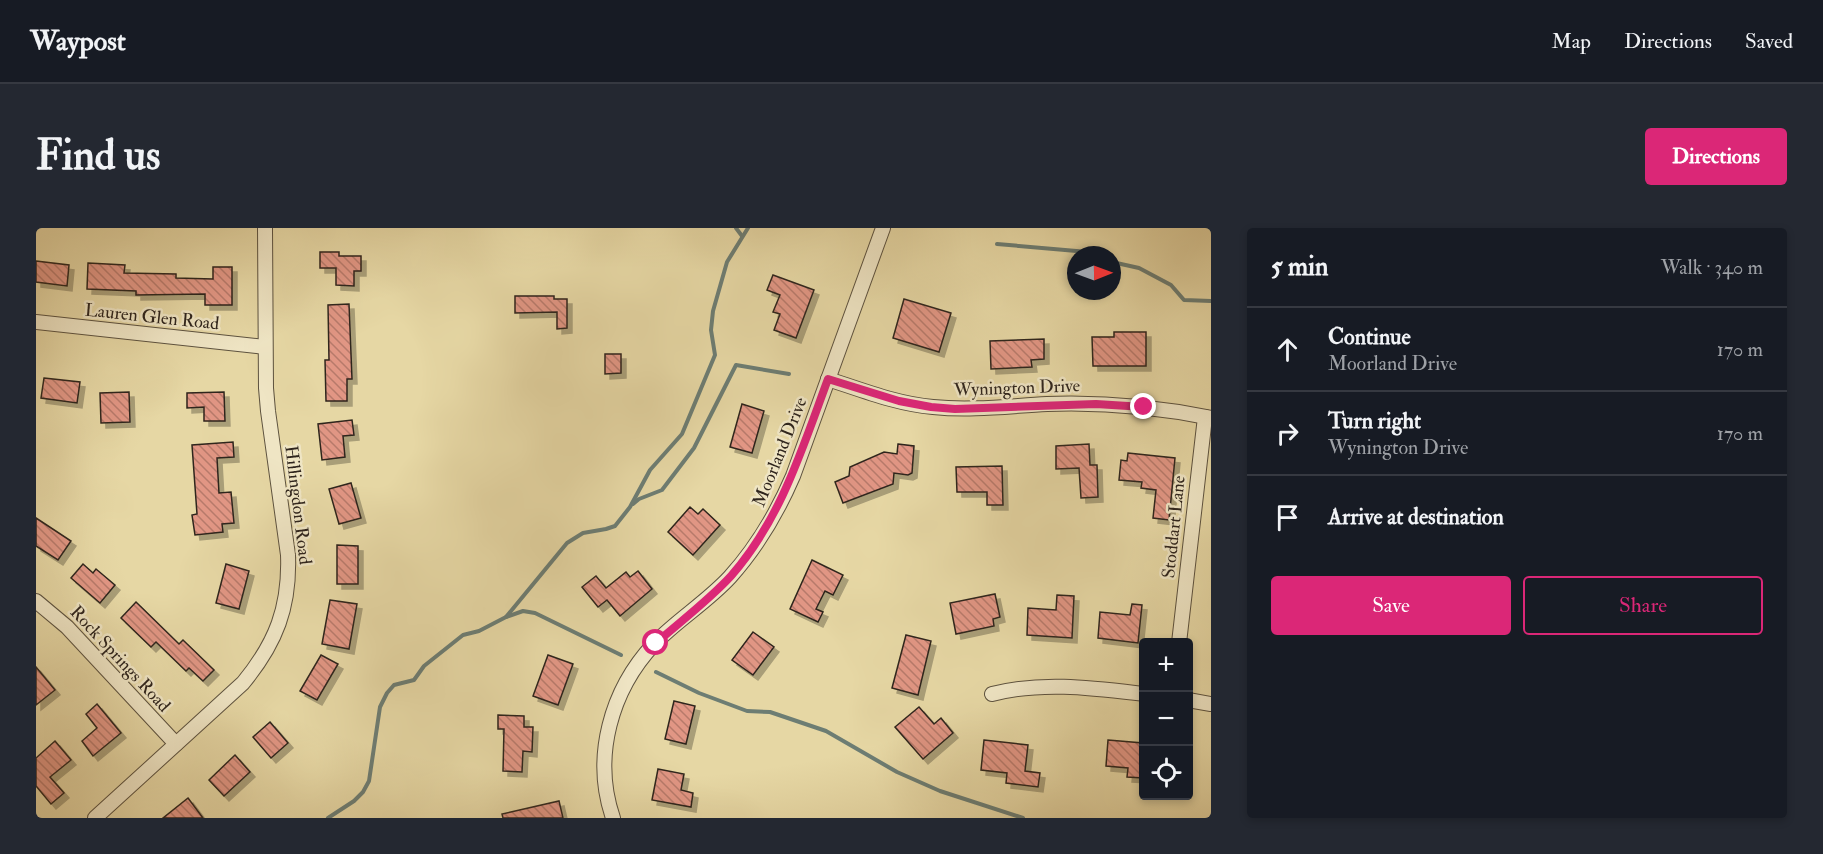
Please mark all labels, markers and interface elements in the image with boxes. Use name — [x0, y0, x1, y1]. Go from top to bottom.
text: Waypost — [30, 24, 126, 59]
text: Map — [1551, 28, 1591, 55]
text: Directions — [1624, 28, 1712, 55]
text: Saved — [1745, 28, 1793, 55]
button: Directions — [1645, 128, 1787, 185]
text: Find us — [36, 130, 160, 182]
north arrow — [1067, 246, 1121, 300]
text: 5 min — [1271, 251, 1328, 283]
text: Walk · 340 m — [1661, 255, 1763, 280]
street label: Lauren Glen Road — [84, 299, 220, 336]
text: Continue — [1328, 323, 1411, 351]
icon: ahead — [1271, 333, 1304, 366]
text: 170 m — [1717, 337, 1763, 362]
text: Moorland Drive — [1328, 351, 1457, 376]
street label: Wynington Drive — [952, 374, 1081, 402]
street label: Moorland Drive — [748, 393, 813, 510]
route end — [1130, 393, 1156, 419]
text: Turn right — [1328, 407, 1421, 435]
icon: right — [1271, 417, 1304, 450]
text: 170 m — [1717, 421, 1763, 446]
text: Wynington Drive — [1328, 435, 1468, 460]
street label: Hillingdon Road — [279, 444, 317, 566]
street label: Stoddart Lane — [1157, 474, 1191, 579]
icon: arrive — [1271, 501, 1304, 534]
text: Arrive at destination — [1328, 503, 1504, 531]
button: Save — [1271, 576, 1511, 635]
button: Share — [1523, 576, 1763, 635]
street label: Rock Springs Road — [65, 601, 175, 717]
route start — [642, 629, 668, 655]
map controls — [1139, 638, 1193, 800]
button: + — [1139, 638, 1193, 692]
button: − — [1139, 692, 1193, 746]
button: locate — [1139, 746, 1193, 800]

